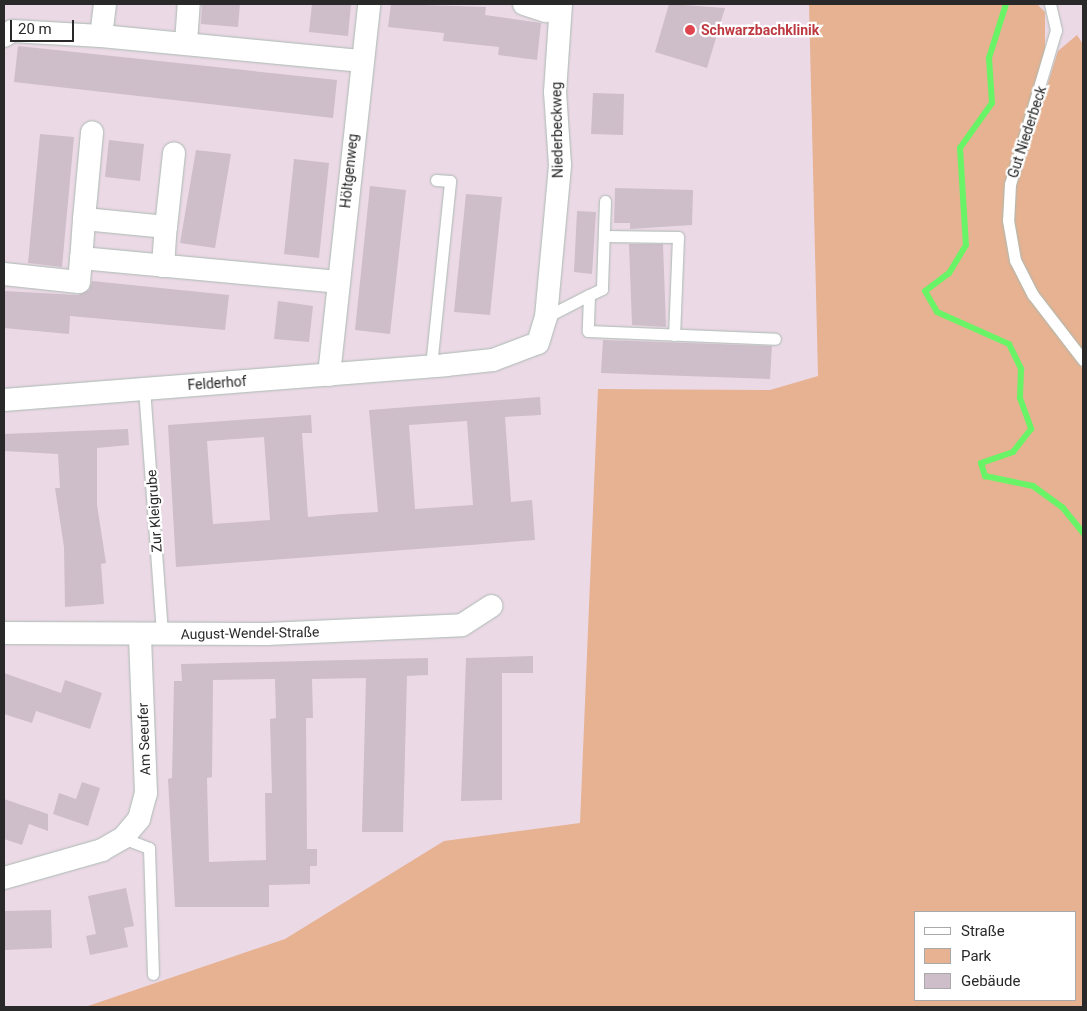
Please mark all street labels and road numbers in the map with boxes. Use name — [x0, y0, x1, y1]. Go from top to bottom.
street label: Niederbeckweg — [548, 82, 566, 178]
street label: Gut Niederbeck — [1004, 84, 1050, 180]
street label: Höltgenweg — [337, 133, 361, 209]
street label: Felderhof — [187, 373, 247, 393]
street label: Zur Kleigrube — [143, 469, 165, 553]
street label: August-Wendel-Straße — [181, 623, 319, 643]
street label: Am Seeufer — [134, 702, 154, 776]

